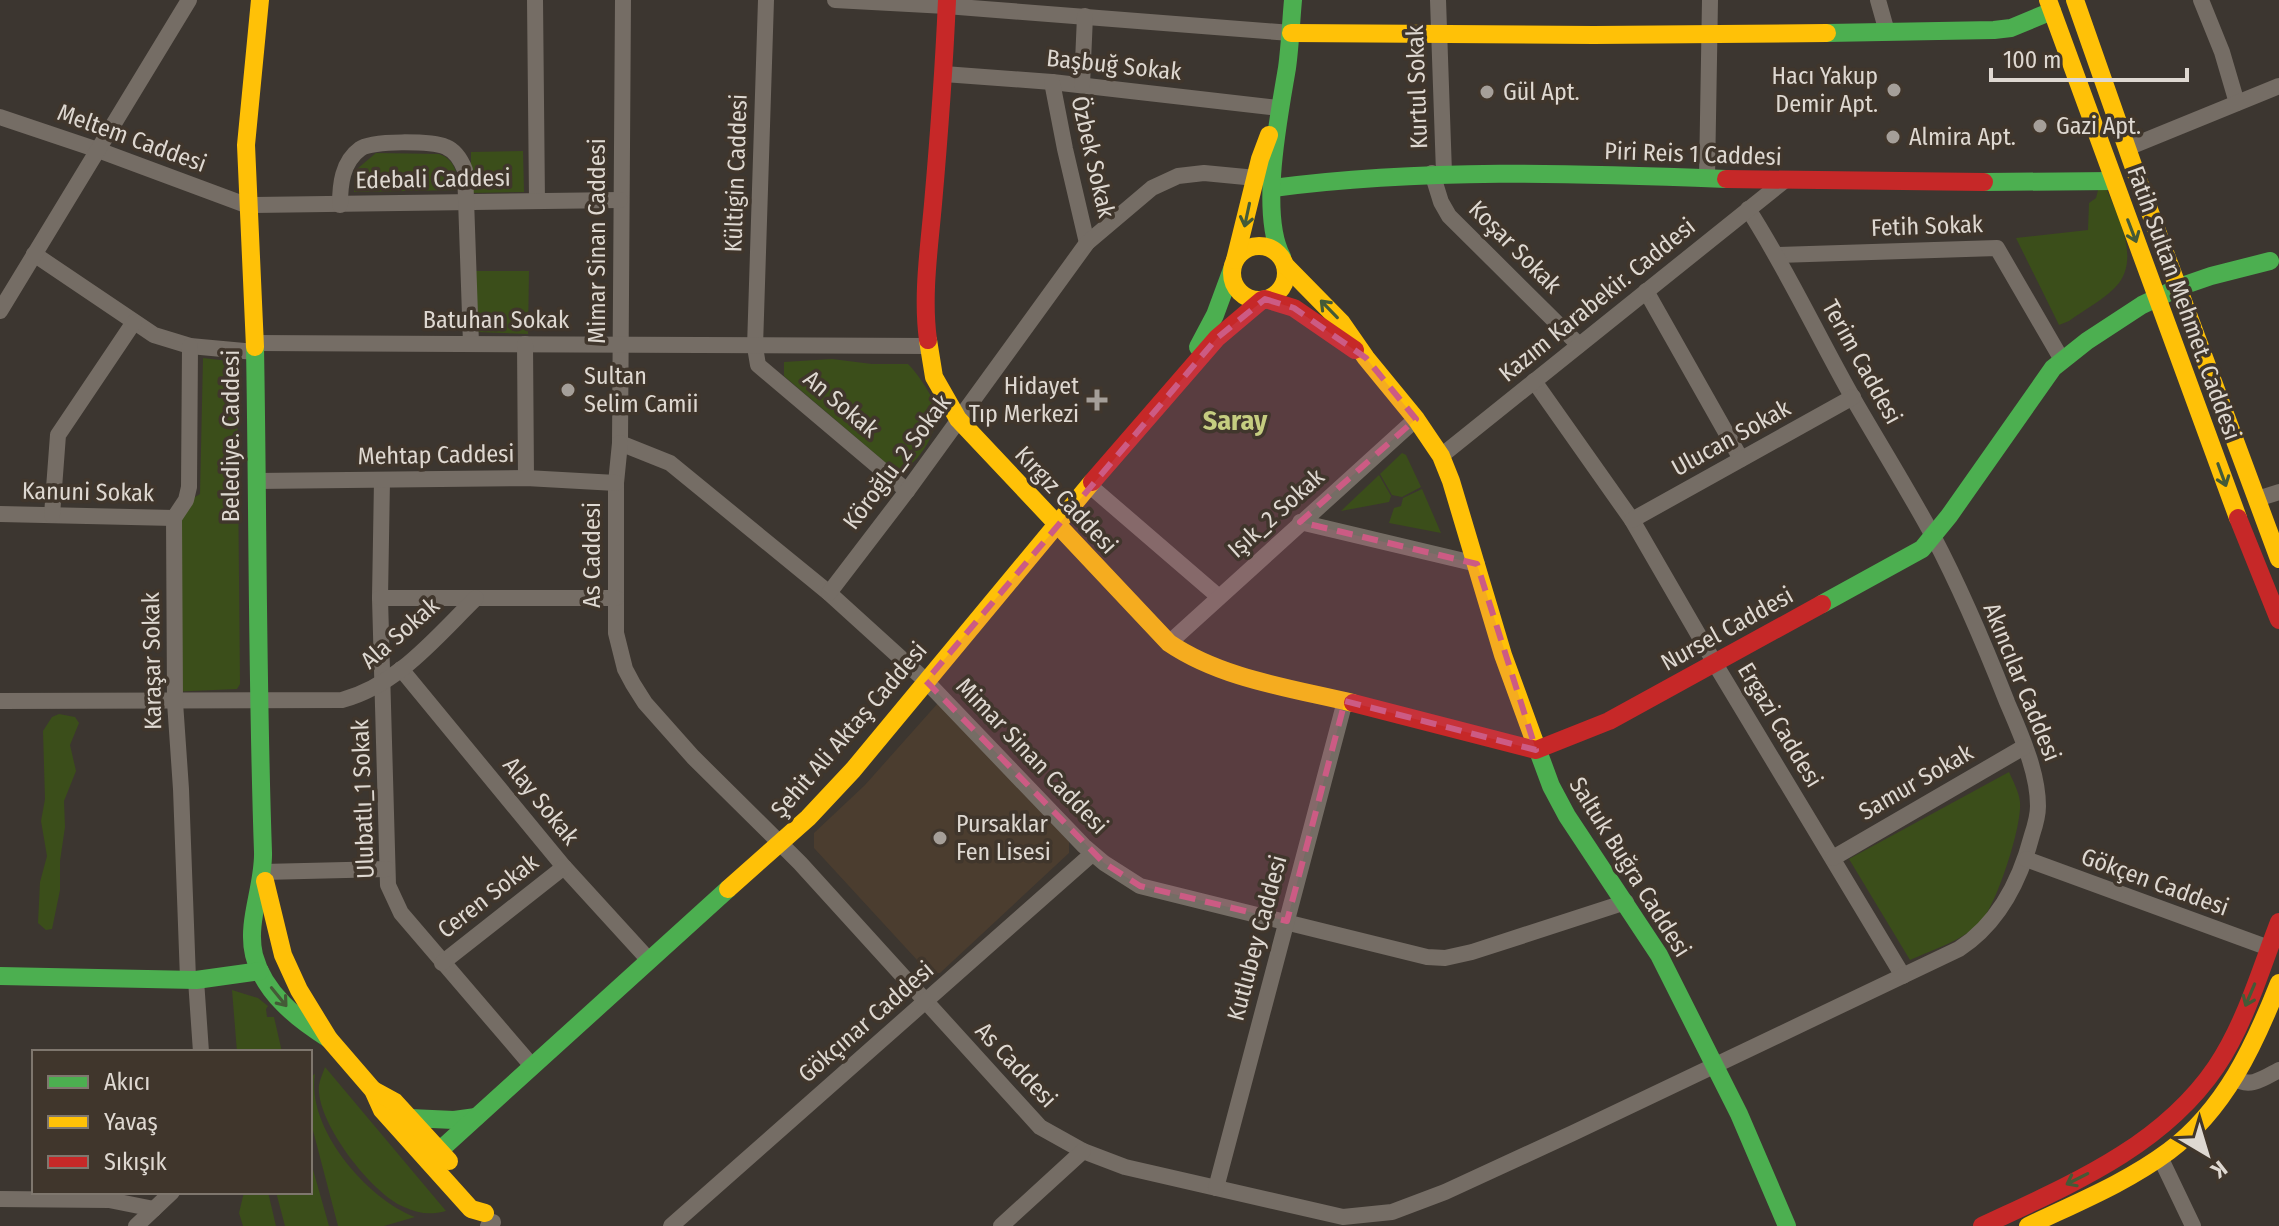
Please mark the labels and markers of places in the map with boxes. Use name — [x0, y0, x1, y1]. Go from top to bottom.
place label: Hacı Yakup Demir Apt. — [1772, 62, 1878, 118]
place label: Gül Apt. — [1503, 78, 1580, 106]
marker: Hacı Yakup Demir Apt. — [1885, 81, 1903, 99]
marker: Gül Apt. — [1478, 83, 1496, 101]
place label: Gazi Apt. — [2056, 112, 2141, 140]
marker: Gazi Apt. — [2031, 117, 2049, 135]
place label: Almira Apt. — [1909, 123, 2016, 151]
marker: Almira Apt. — [1884, 128, 1902, 146]
place label: Sultan Selim Camii — [584, 362, 699, 418]
place label: Hidayet Tıp Merkezi — [969, 372, 1079, 428]
marker: Sultan Selim Camii — [559, 381, 577, 399]
marker: Hidayet Tıp Merkezi — [1086, 389, 1108, 411]
place label: Pursaklar Fen Lisesi — [956, 810, 1051, 866]
marker: Pursaklar Fen Lisesi — [931, 829, 949, 847]

